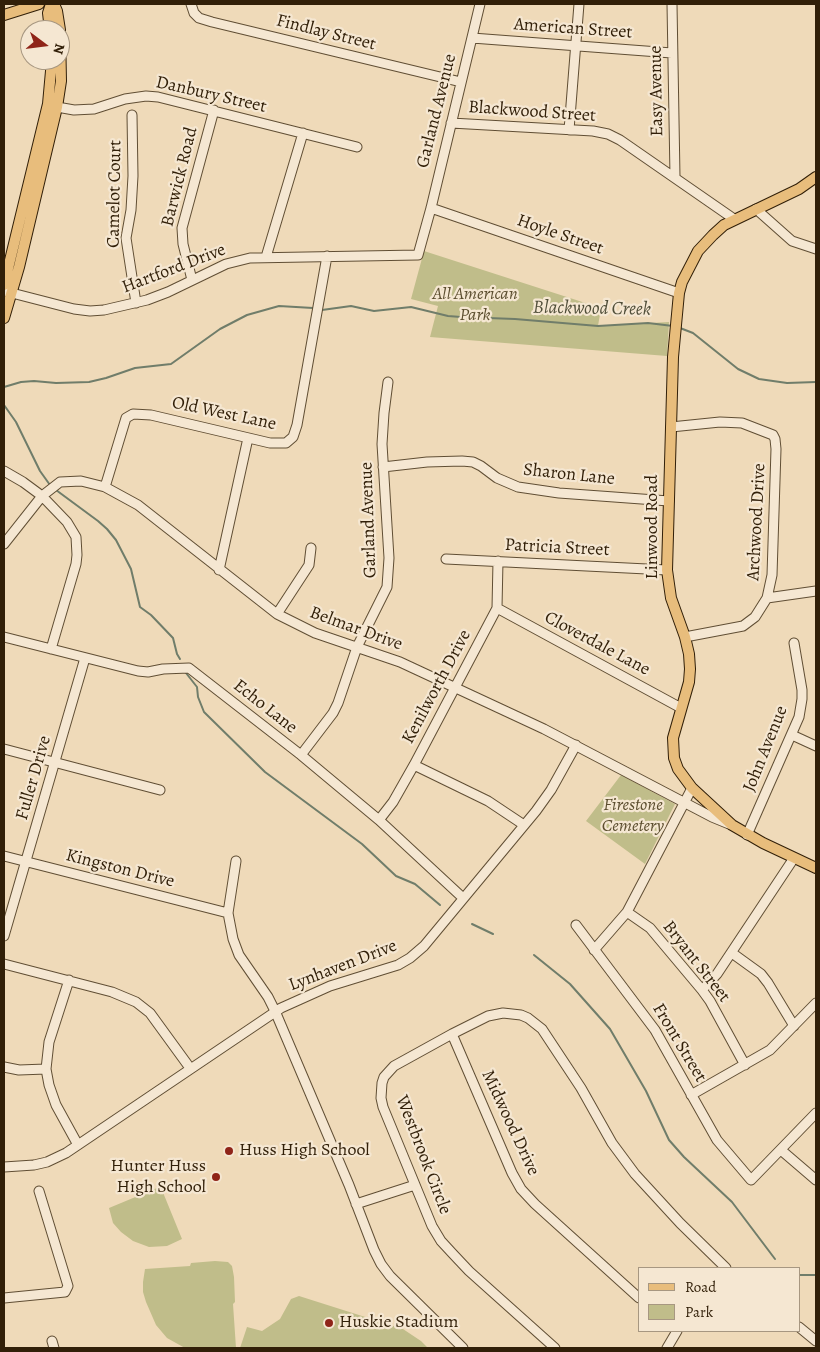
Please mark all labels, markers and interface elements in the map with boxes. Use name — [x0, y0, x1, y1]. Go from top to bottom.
street label: Findlay Street — [274, 10, 378, 56]
street label: American Street — [513, 14, 633, 44]
north arrow — [20, 20, 70, 70]
text: N — [49, 41, 70, 56]
street label: Easy Avenue — [645, 45, 669, 137]
street label: Garland Avenue — [412, 52, 462, 170]
street label: Danbury Street — [154, 72, 268, 118]
street label: Blackwood Street — [467, 97, 597, 127]
street label: Barwick Road — [157, 125, 203, 229]
street label: Camelot Court — [103, 140, 127, 248]
street label: Hoyle Street — [514, 210, 606, 260]
street label: Hartford Drive — [119, 239, 229, 299]
park label: All American Park — [432, 284, 518, 326]
water label: Blackwood Creek — [533, 297, 651, 321]
street label: Old West Lane — [170, 392, 278, 436]
street label: Sharon Lane — [522, 459, 616, 491]
street label: Garland Avenue — [356, 461, 382, 579]
street label: Archwood Drive — [743, 463, 771, 581]
street label: Linwood Road — [642, 475, 664, 579]
street label: Patricia Street — [504, 534, 610, 562]
street label: Belmar Drive — [307, 602, 405, 656]
street label: Cloverdale Lane — [541, 607, 653, 681]
street label: Kenilworth Drive — [398, 626, 476, 748]
street label: Echo Lane — [229, 675, 301, 739]
street label: John Avenue — [739, 703, 793, 795]
street label: Fuller Drive — [12, 733, 56, 823]
park label: Firestone Cemetery — [602, 795, 664, 838]
street label: Kingston Drive — [63, 845, 177, 893]
street label: Bryant Street — [657, 917, 735, 1007]
street label: Lynhaven Drive — [286, 935, 400, 997]
street label: Front Street — [647, 1000, 711, 1086]
street label: Midwood Drive — [476, 1067, 544, 1179]
street label: Westbrook Circle — [390, 1092, 456, 1218]
place label: Huss High School — [239, 1140, 370, 1162]
marker: Huss High School — [223, 1145, 235, 1157]
place label: Hunter Huss High School — [111, 1156, 206, 1198]
marker: Hunter Huss High School — [210, 1171, 222, 1183]
legend — [638, 1267, 800, 1332]
text: Road — [685, 1277, 716, 1297]
text: Park — [685, 1302, 713, 1322]
place label: Huskie Stadium — [339, 1312, 459, 1334]
marker: Huskie Stadium — [323, 1317, 335, 1329]

